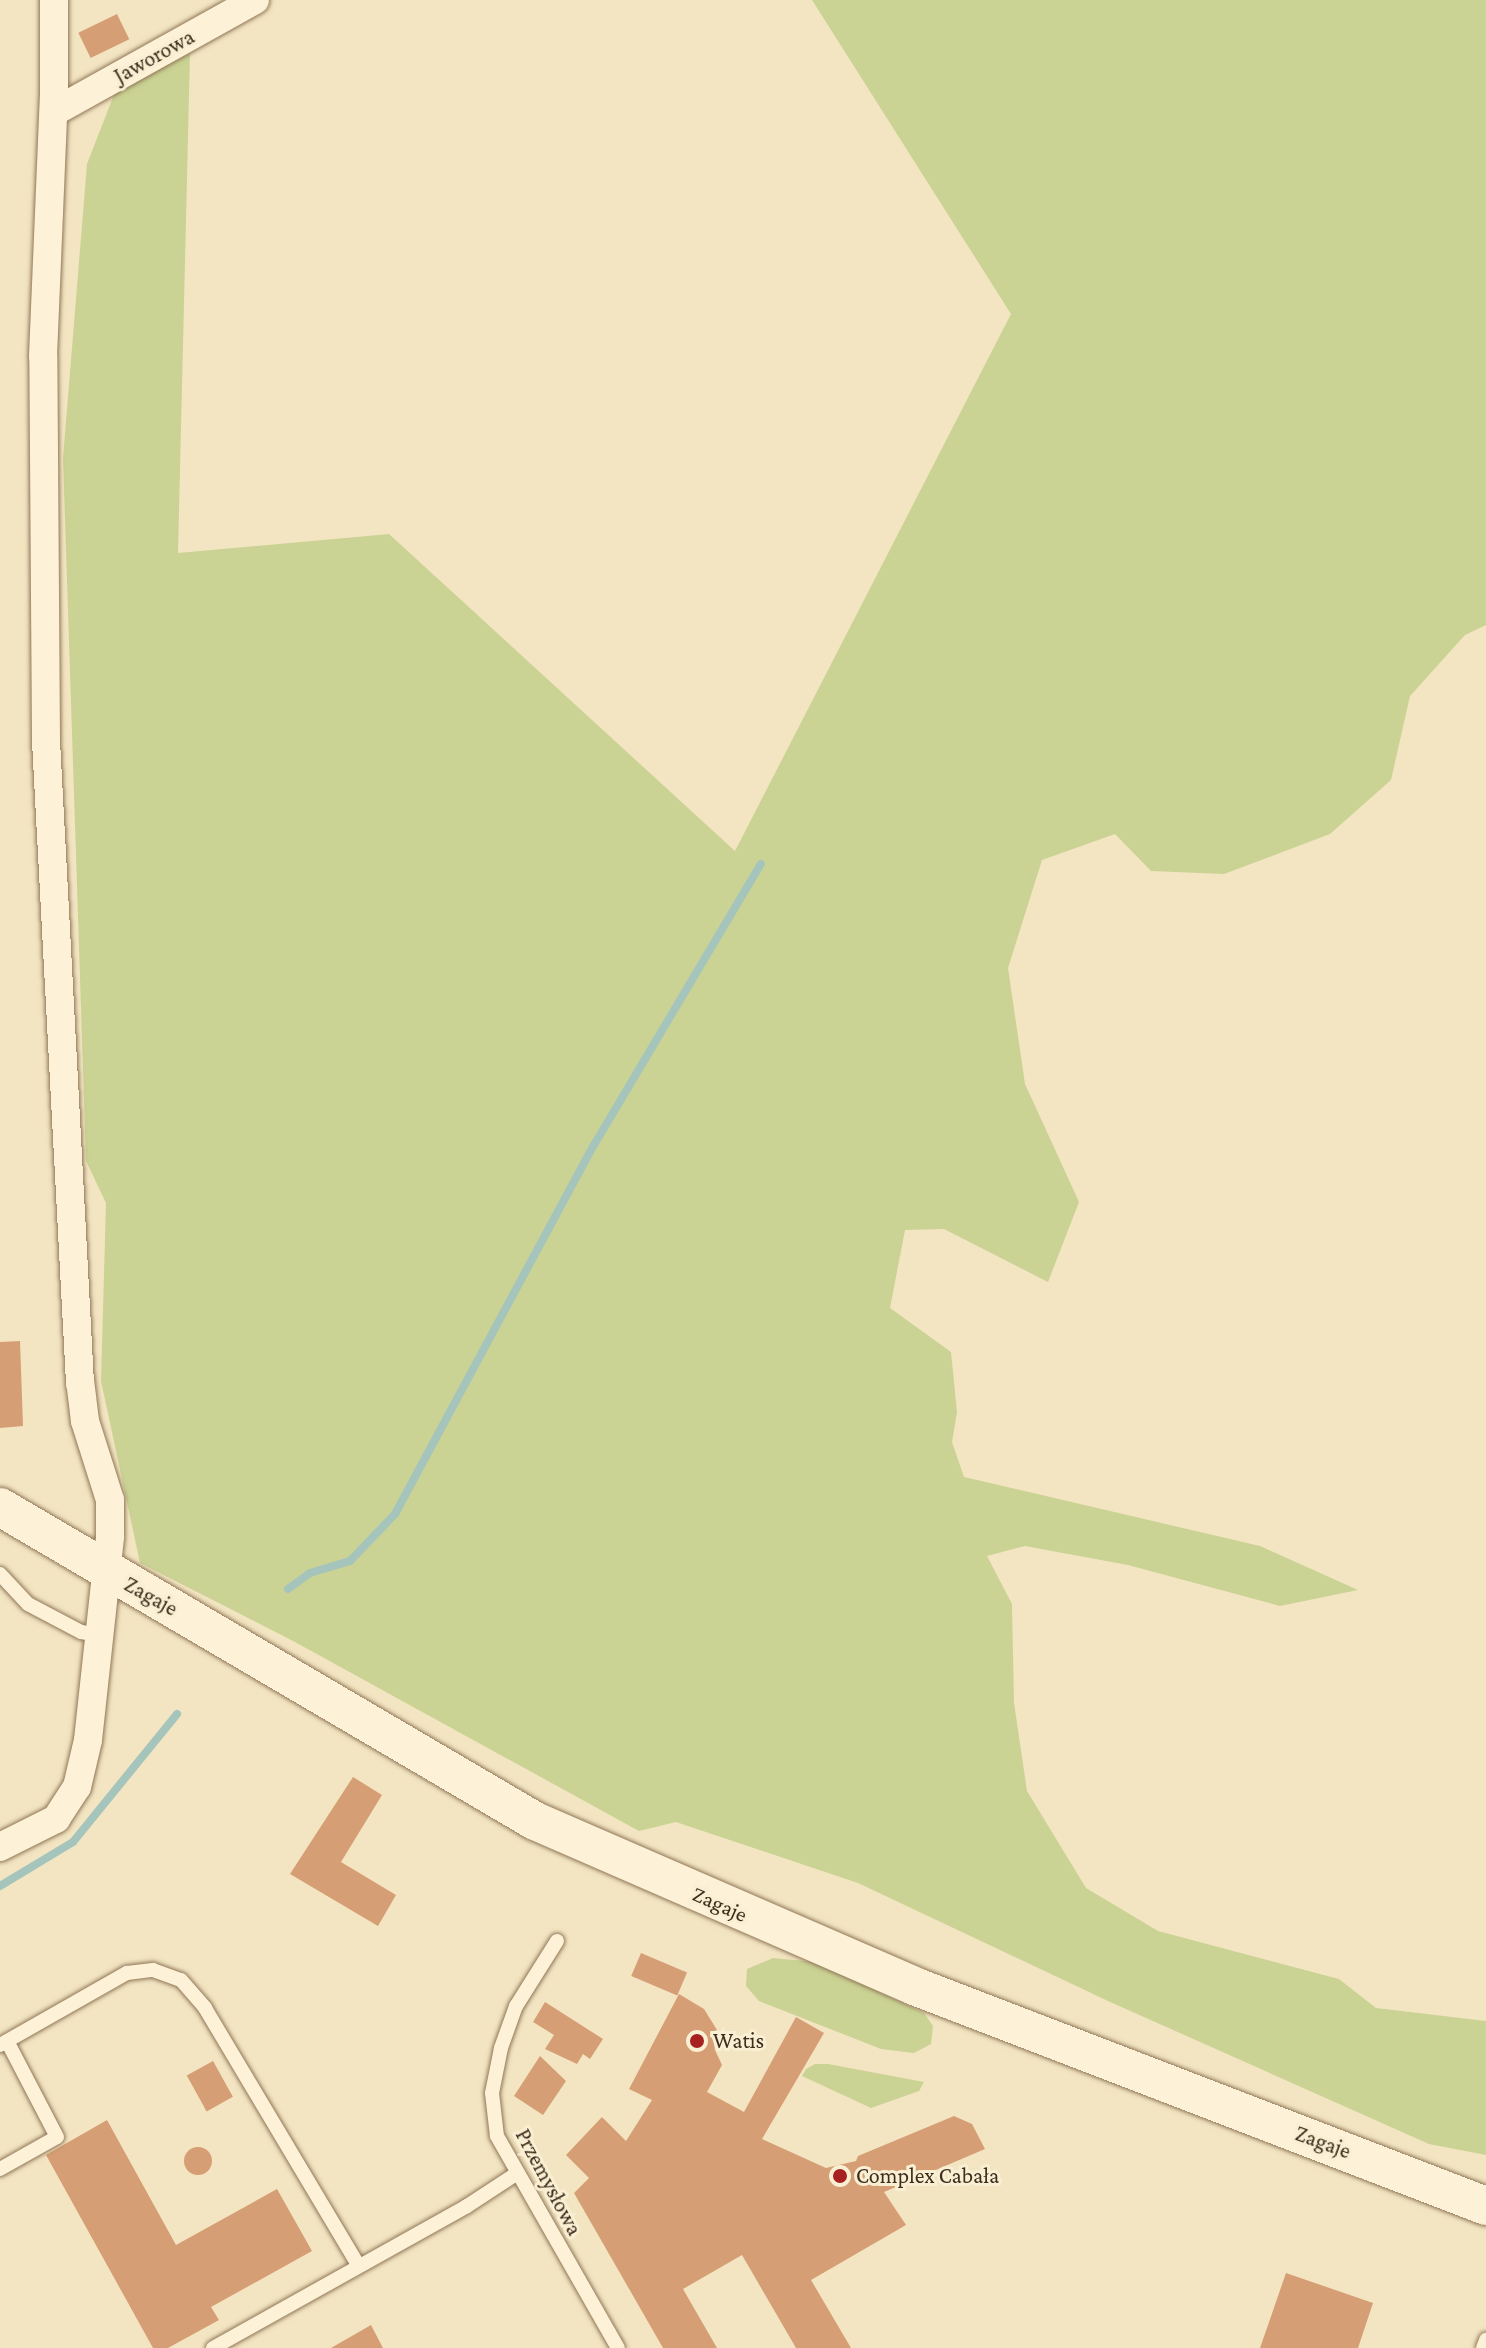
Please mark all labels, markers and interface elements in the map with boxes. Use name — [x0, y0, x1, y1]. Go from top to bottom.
street label: Jaworowa — [109, 23, 199, 89]
street label: Zagaje — [120, 1571, 182, 1621]
street label: Zagaje — [688, 1880, 752, 1928]
place label: Watis — [713, 2028, 764, 2054]
marker: Watis — [688, 2032, 706, 2050]
street label: Zagaje — [1292, 2120, 1354, 2164]
street label: Przemysłowa — [510, 2124, 588, 2240]
place label: Complex Cabała — [856, 2163, 999, 2189]
marker: Complex Cabała — [831, 2167, 849, 2185]

